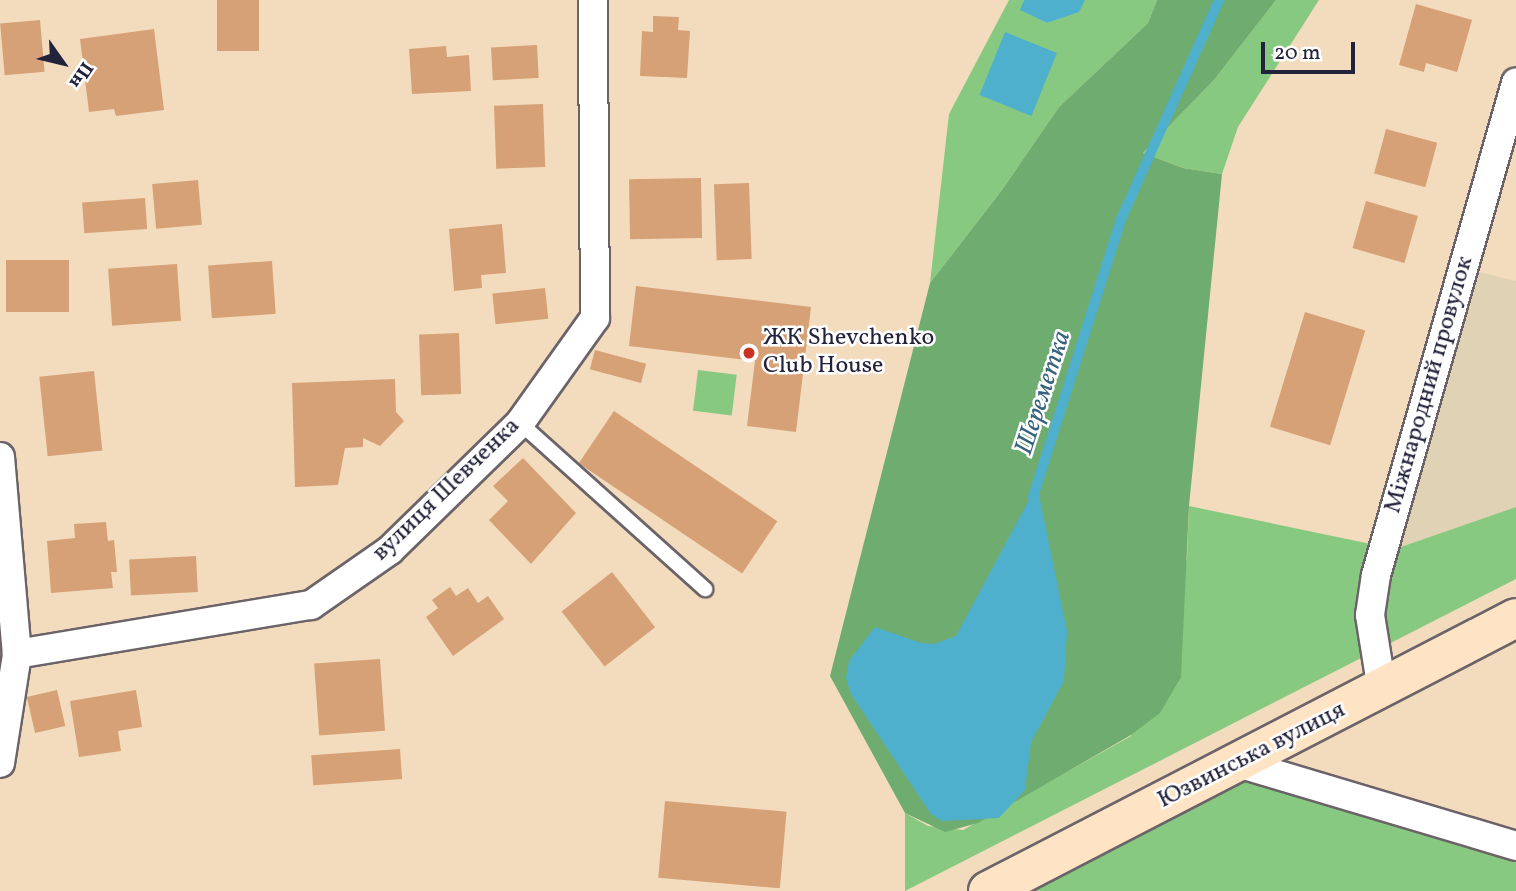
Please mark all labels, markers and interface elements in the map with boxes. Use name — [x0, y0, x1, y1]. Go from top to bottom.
north arrow — [28, 28, 98, 98]
scale bar — [1264, 28, 1358, 72]
text: 20 m — [1274, 39, 1320, 68]
text: Пн — [62, 56, 99, 93]
street label: Міжнародний провулок — [1380, 253, 1480, 517]
place label: ЖК Shevchenko Club House — [763, 325, 934, 381]
water label: Шереметка — [1009, 327, 1079, 459]
marker: ЖК Shevchenko Club House — [741, 345, 757, 361]
street label: вулиця Шевченка — [367, 412, 527, 568]
street label: Юзвинська вулиця — [1153, 696, 1351, 816]

